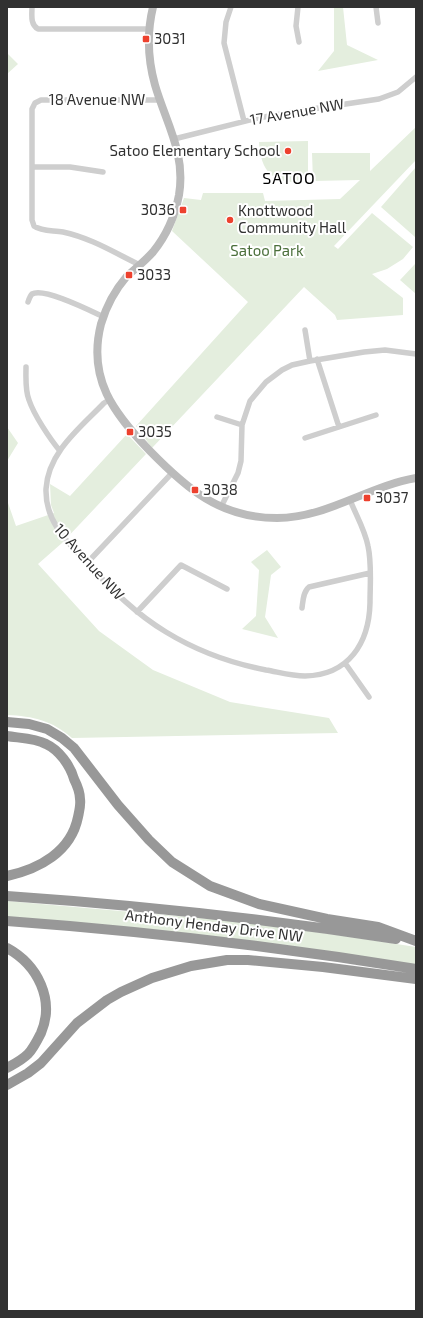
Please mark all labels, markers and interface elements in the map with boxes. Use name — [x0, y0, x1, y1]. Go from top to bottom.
place label: 3031 — [154, 29, 186, 47]
marker: 3031 — [141, 34, 151, 44]
street label: 18 Avenue NW — [49, 90, 145, 108]
street label: 17 Avenue NW — [248, 94, 345, 128]
place label: Satoo Elementary School — [110, 141, 281, 159]
marker: Satoo Elementary School — [283, 146, 293, 156]
district label: SATOO — [262, 168, 316, 187]
place label: 3036 — [141, 200, 175, 218]
place label: Knottwood Community Hall — [238, 201, 347, 236]
marker: 3036 — [178, 205, 188, 215]
marker: Knottwood Community Hall — [225, 215, 235, 225]
park label: Satoo Park — [230, 241, 304, 259]
place label: 3033 — [137, 265, 171, 283]
marker: 3033 — [124, 270, 134, 280]
place label: 3035 — [138, 422, 172, 440]
marker: 3035 — [125, 427, 135, 437]
place label: 3038 — [203, 480, 238, 498]
marker: 3038 — [190, 485, 200, 495]
place label: 3037 — [375, 488, 409, 506]
marker: 3037 — [362, 493, 372, 503]
street label: 10 Avenue NW — [51, 519, 129, 603]
street label: Anthony Henday Drive NW — [124, 905, 304, 945]

